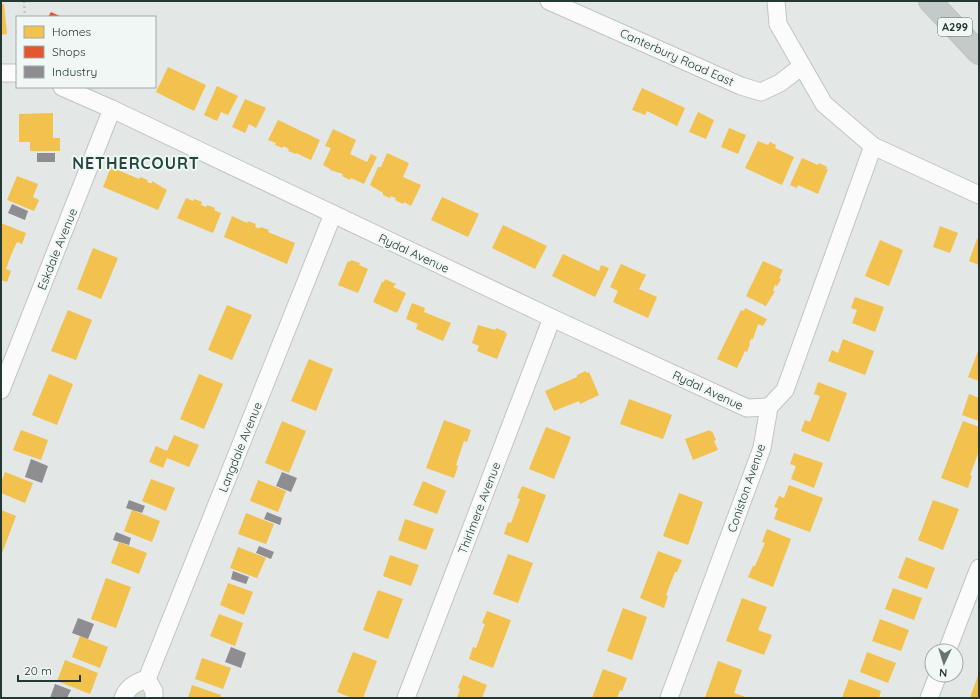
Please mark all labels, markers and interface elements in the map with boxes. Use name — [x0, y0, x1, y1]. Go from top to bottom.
legend — [16, 16, 156, 88]
road number: A299 — [938, 18, 972, 36]
text: Homes — [52, 24, 92, 39]
street label: Canterbury Road East — [618, 25, 736, 89]
text: Shops — [52, 44, 86, 59]
text: Industry — [52, 64, 97, 79]
district label: NETHERCOURT — [72, 153, 200, 173]
street label: Eskdale Avenue — [34, 206, 80, 292]
street label: Rydal Avenue — [376, 230, 452, 276]
street label: Rydal Avenue — [670, 367, 746, 413]
street label: Langdale Avenue — [215, 399, 265, 494]
street label: Coniston Avenue — [724, 442, 768, 534]
street label: Thirlmere Avenue — [455, 460, 503, 556]
north arrow — [924, 643, 964, 683]
scale bar — [18, 657, 80, 683]
text: 20 m — [24, 663, 52, 678]
text: N — [939, 666, 948, 680]

